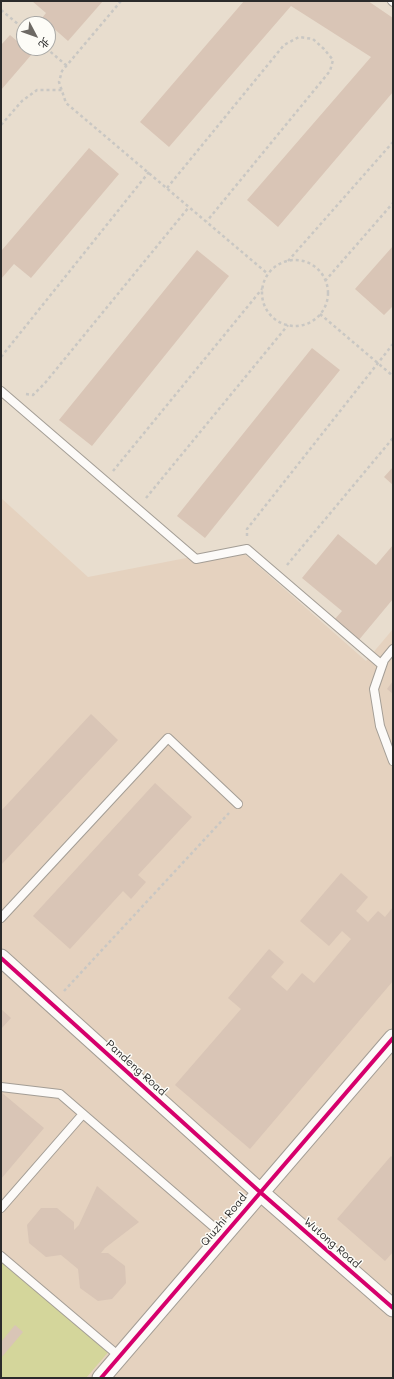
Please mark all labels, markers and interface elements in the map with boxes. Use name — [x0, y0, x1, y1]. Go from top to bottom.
north arrow — [16, 16, 56, 56]
text: 北 — [35, 34, 54, 53]
street label: Pandeng Road — [103, 1037, 169, 1099]
street label: Qiuzhi Road — [198, 1191, 250, 1249]
street label: Wutong Road — [301, 1215, 363, 1271]

